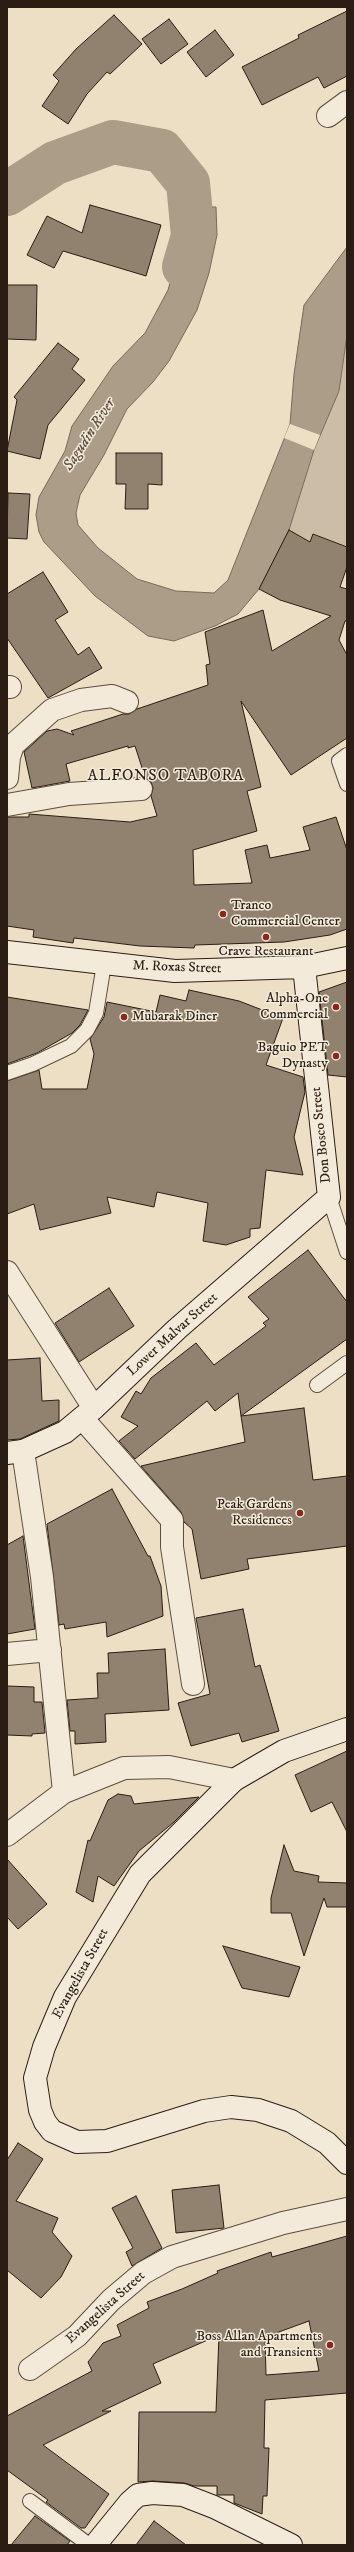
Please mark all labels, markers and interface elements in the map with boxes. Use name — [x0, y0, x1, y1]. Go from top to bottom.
water label: Sagudin River — [60, 396, 120, 474]
district label: ALFONSO TABORA — [88, 767, 244, 787]
place label: Tranco Commercial Center — [231, 898, 340, 930]
marker: Tranco Commercial Center — [218, 909, 228, 919]
marker: Crave Restaurant — [261, 932, 271, 942]
place label: Crave Restaurant — [218, 944, 314, 960]
street label: M. Roxas Street — [132, 958, 222, 978]
place label: Alpha-One Commercial — [260, 991, 328, 1024]
marker: Alpha-One Commercial — [331, 1002, 341, 1012]
place label: Mubarak Diner — [132, 1009, 217, 1025]
marker: Mubarak Diner — [119, 1012, 129, 1022]
place label: Baguio PET Dynasty — [258, 1040, 328, 1072]
marker: Baguio PET Dynasty — [331, 1051, 341, 1061]
street label: Don Bosco Street — [309, 1086, 335, 1184]
street label: Lower Malvar Street — [124, 1290, 222, 1380]
place label: Peak Gardens Residences — [217, 1497, 292, 1530]
marker: Peak Gardens Residences — [295, 1508, 305, 1518]
street label: Evangelista Street — [49, 1926, 113, 2022]
street label: Evangelista Street — [63, 2268, 149, 2348]
place label: Boss Allan Apartments and Transients — [196, 2329, 322, 2362]
marker: Boss Allan Apartments and Transients — [325, 2340, 335, 2350]

